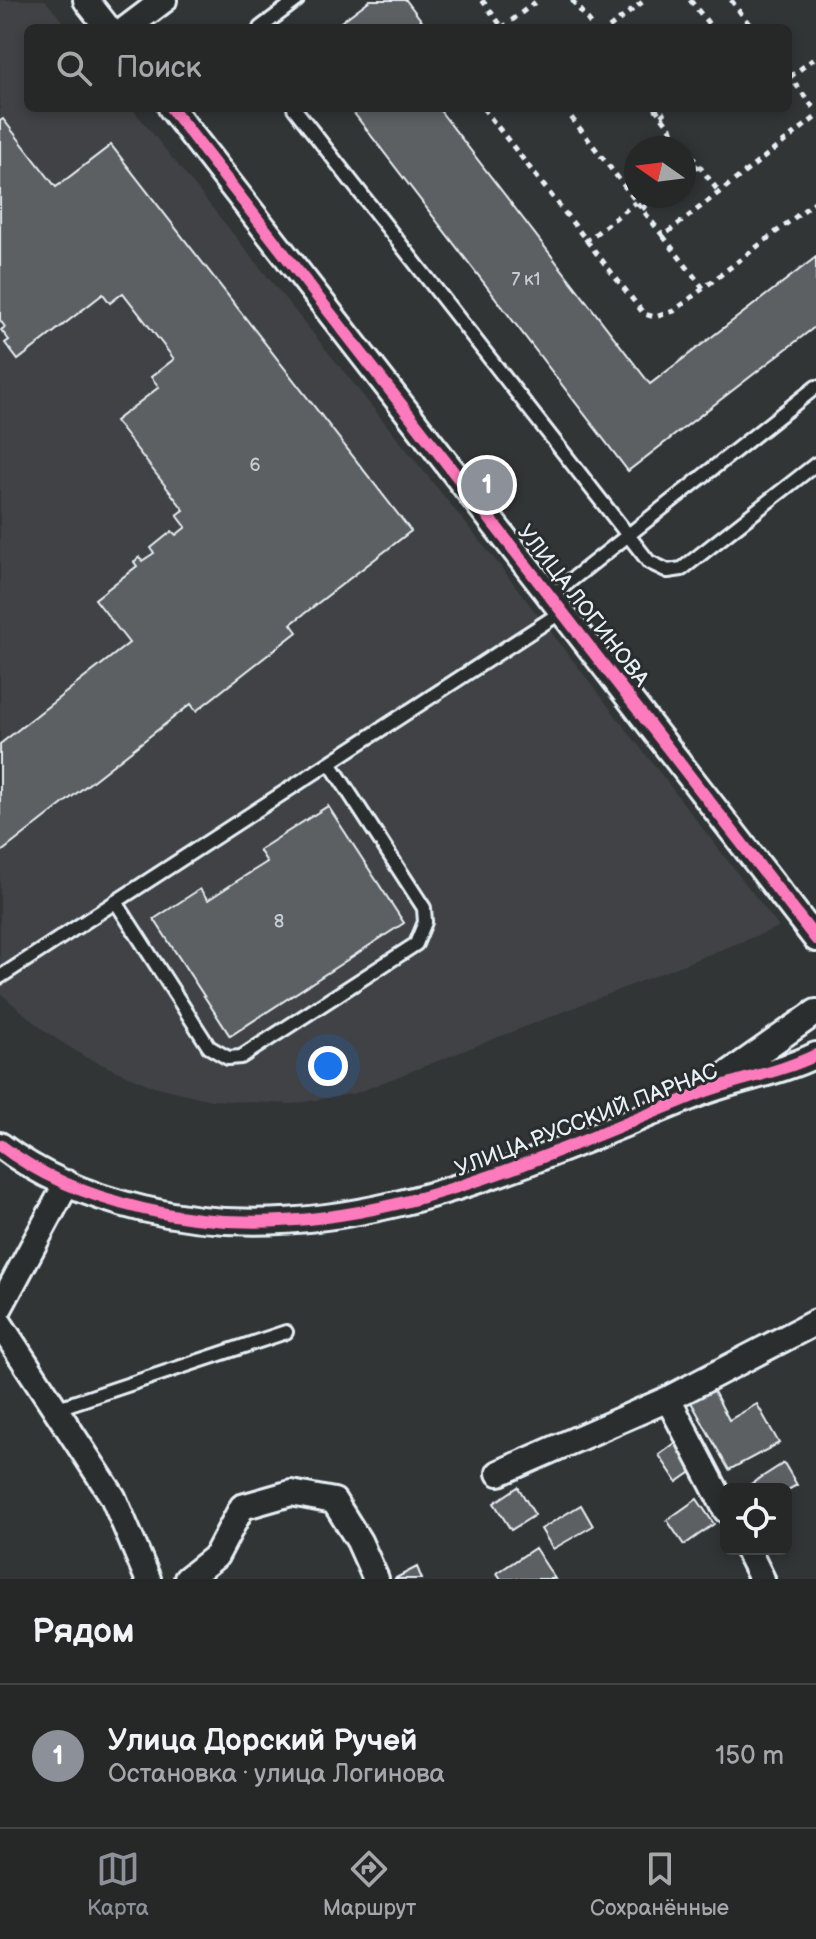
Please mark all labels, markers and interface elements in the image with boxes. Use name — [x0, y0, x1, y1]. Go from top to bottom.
search box — [24, 24, 792, 112]
icon: search — [52, 46, 96, 90]
text: Поиск — [116, 50, 202, 86]
north arrow — [624, 136, 696, 208]
house number: 7 к1 — [511, 269, 541, 290]
house number: 6 — [250, 455, 261, 476]
pin: 1 — [461, 455, 513, 515]
street label: УЛИЦА ЛОГИНОВА — [511, 519, 655, 693]
house number: 8 — [274, 911, 284, 932]
your location — [308, 1046, 348, 1086]
street label: УЛИЦА РУССКИЙ ПАРНАС — [451, 1058, 722, 1183]
map controls — [720, 1483, 792, 1555]
button: locate — [720, 1483, 792, 1555]
text: Рядом — [32, 1611, 134, 1652]
text: Улица Дорский Ручей — [108, 1723, 417, 1759]
text: 1 — [53, 1741, 63, 1772]
text: 150 m — [715, 1741, 784, 1772]
text: Остановка · улица Логинова — [108, 1759, 445, 1790]
tab: Карта — [87, 1847, 149, 1922]
tab: Маршрут — [323, 1847, 416, 1922]
tab: Сохранённые — [590, 1847, 729, 1922]

